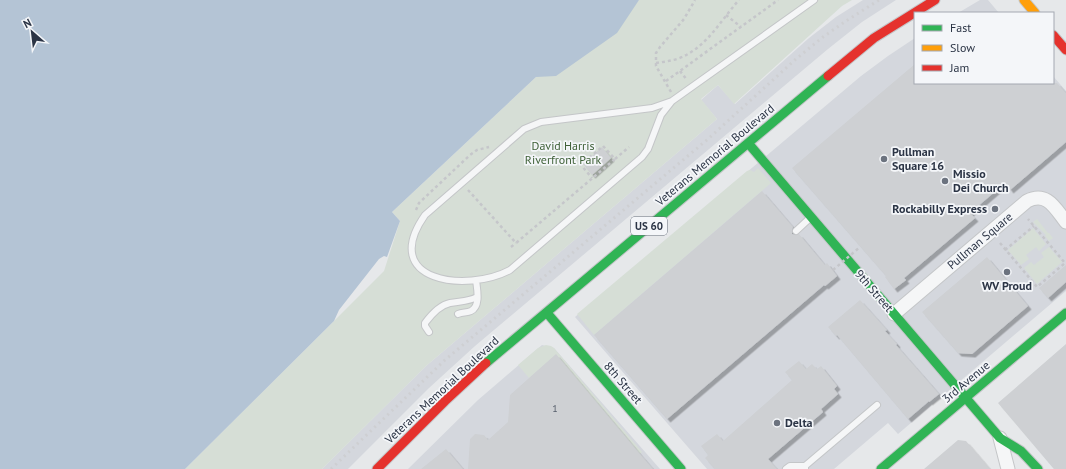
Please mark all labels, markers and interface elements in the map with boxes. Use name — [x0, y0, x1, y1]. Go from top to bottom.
north arrow — [12, 12, 52, 52]
legend — [914, 12, 1054, 84]
text: N — [21, 15, 34, 31]
text: Fast — [950, 20, 971, 35]
text: Slow — [950, 40, 975, 55]
text: Jam — [949, 60, 969, 75]
street label: Veterans Memorial Boulevard — [652, 101, 777, 209]
park label: David Harris Riverfront Park — [525, 138, 601, 167]
place label: Pullman Square 16 — [892, 144, 944, 173]
marker: Pullman Square 16 — [879, 154, 889, 164]
place label: Missio Dei Church — [953, 166, 1009, 195]
marker: Missio Dei Church — [940, 176, 950, 186]
place label: Rockabilly Express — [892, 201, 987, 216]
marker: Rockabilly Express — [990, 204, 1000, 214]
street label: Pullman Square — [944, 209, 1015, 272]
road number: US 60 — [631, 217, 667, 235]
street label: 9th Street — [852, 266, 897, 315]
marker: WV Proud — [1002, 267, 1012, 277]
place label: WV Proud — [982, 278, 1032, 293]
street label: Veterans Memorial Boulevard — [381, 333, 502, 447]
street label: 3rd Avenue — [939, 357, 992, 406]
street label: 8th Street — [601, 358, 646, 407]
house number: 1 — [552, 402, 558, 415]
place label: Delta — [785, 415, 813, 430]
marker: Delta — [772, 418, 782, 428]

